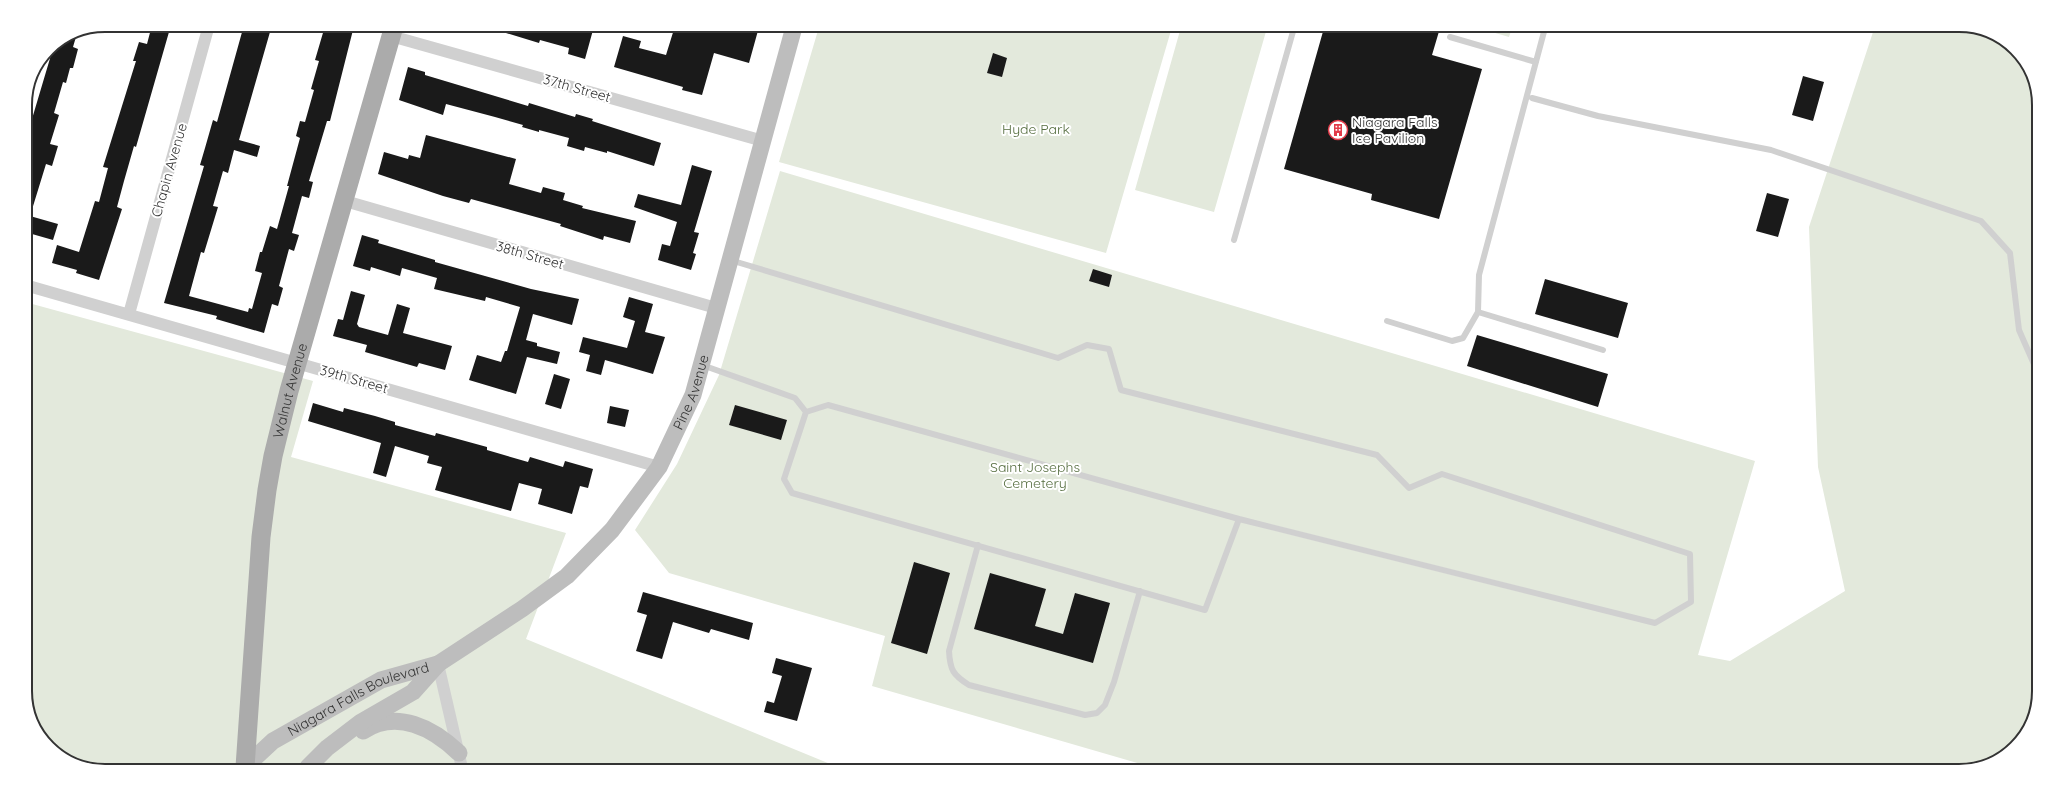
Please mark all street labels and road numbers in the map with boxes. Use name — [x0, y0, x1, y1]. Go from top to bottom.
street label: 37th Street — [541, 70, 613, 106]
street label: Chapin Avenue — [147, 121, 191, 219]
street label: 38th Street — [494, 237, 566, 273]
street label: Walnut Avenue — [269, 341, 311, 440]
street label: Pine Avenue — [669, 352, 713, 433]
street label: 39th Street — [318, 361, 390, 397]
street label: Niagara Falls Boulevard — [284, 658, 431, 740]

